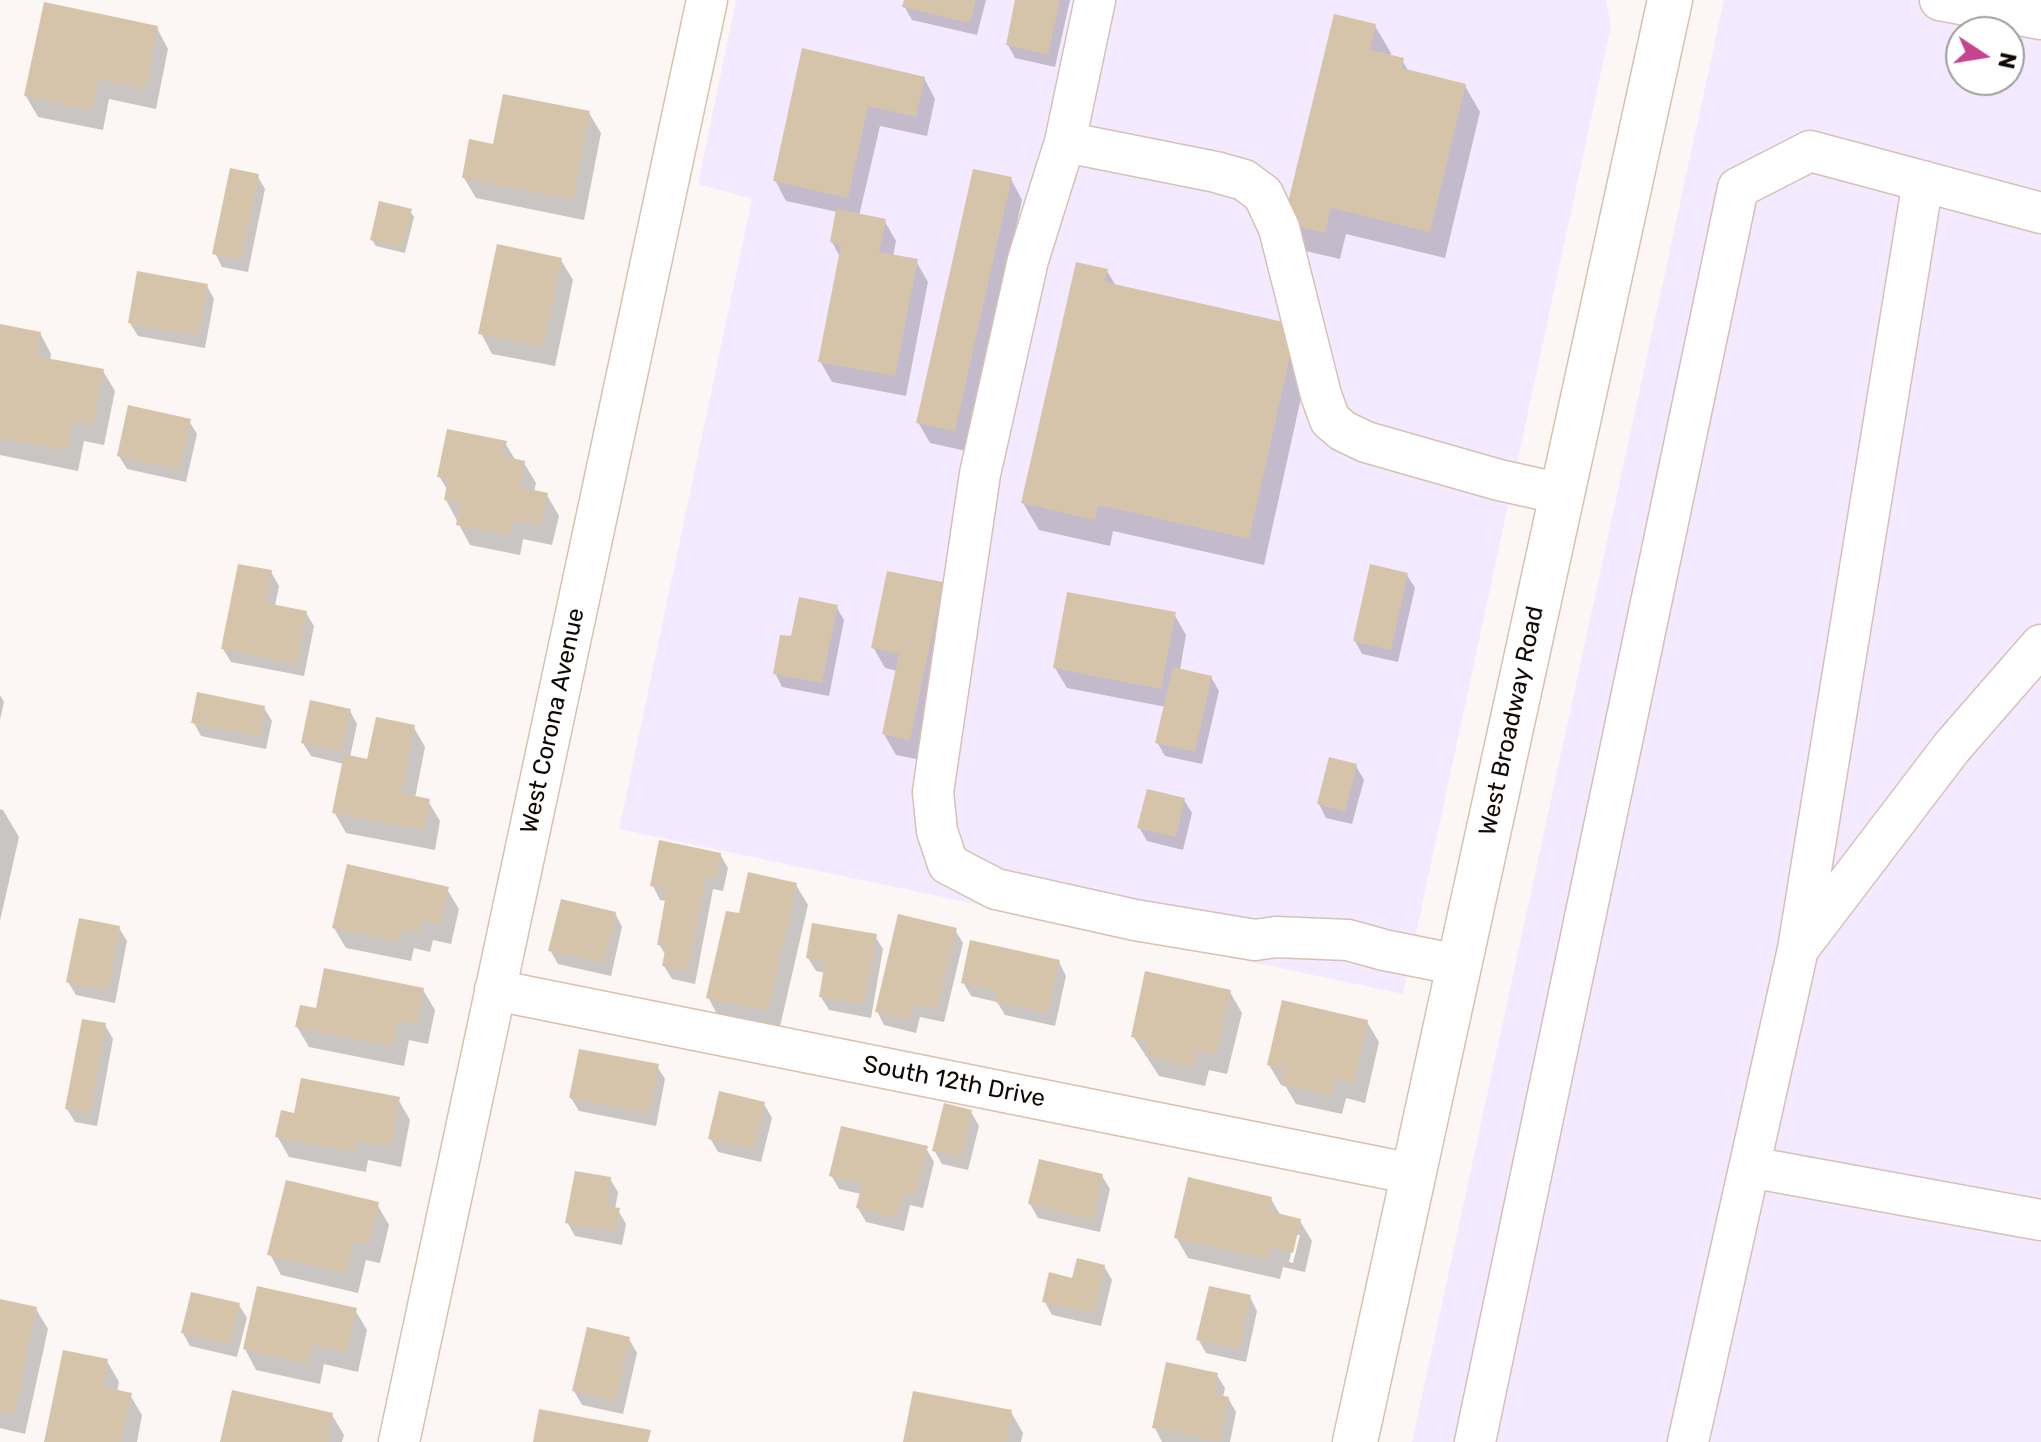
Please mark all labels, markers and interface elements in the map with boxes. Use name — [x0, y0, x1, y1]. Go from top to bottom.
north arrow — [1945, 16, 2025, 96]
text: N — [1992, 50, 2022, 71]
street label: West Broadway Road — [1474, 604, 1550, 838]
street label: West Corona Avenue — [515, 606, 591, 836]
street label: South 12th Drive — [860, 1050, 1048, 1114]

